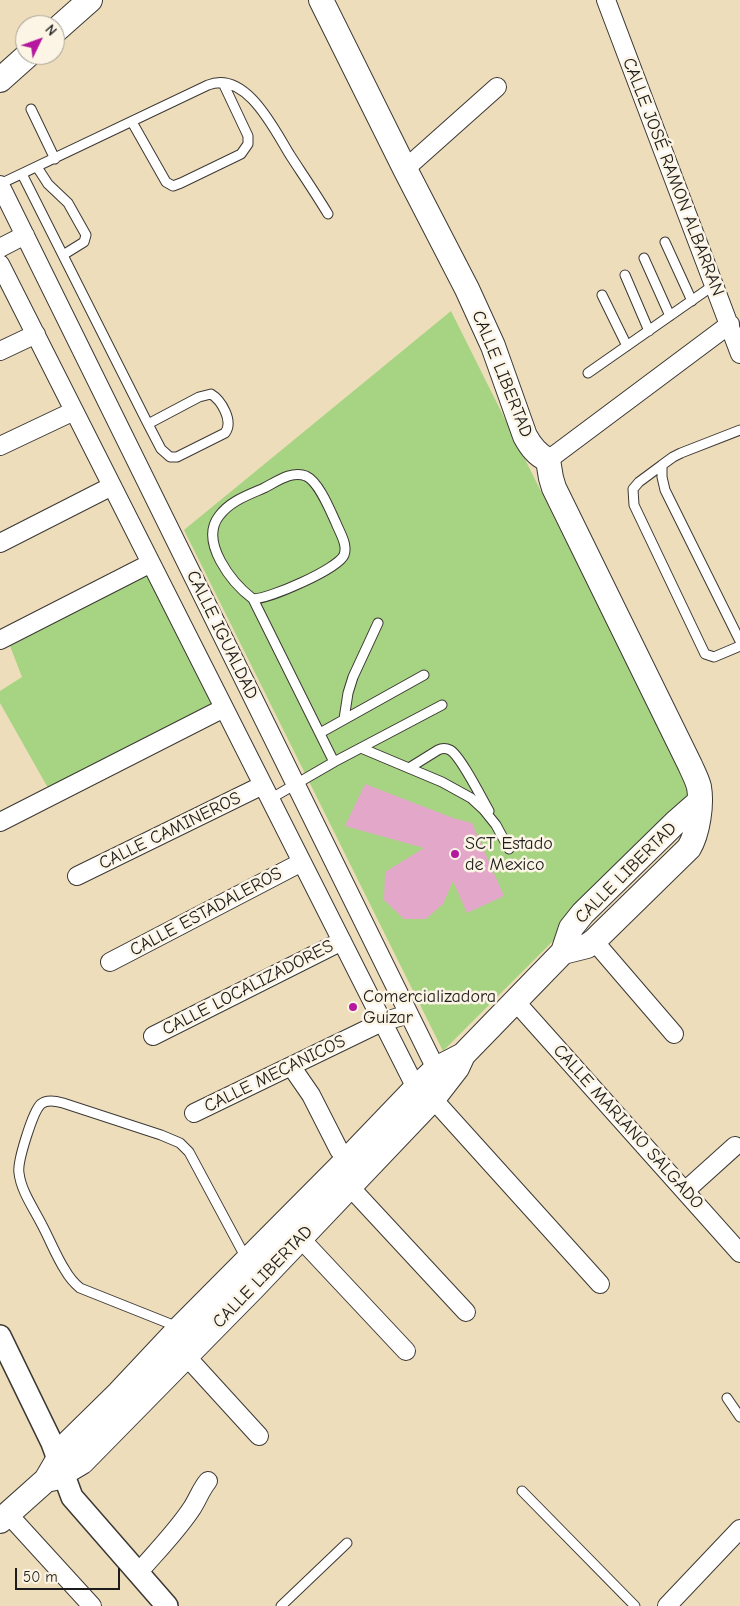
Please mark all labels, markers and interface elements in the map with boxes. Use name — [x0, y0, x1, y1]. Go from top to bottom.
north arrow — [15, 15, 65, 65]
text: N — [41, 21, 60, 39]
street label: CALLE JOSÉ RAMON ALBARRAN — [618, 55, 728, 299]
street label: CALLE LIBERTAD — [467, 307, 537, 441]
street label: CALLE IGUALDAD — [181, 567, 263, 703]
street label: CALLE CAMINEROS — [96, 787, 244, 875]
street label: CALLE LIBERTAD — [571, 818, 681, 928]
place label: SCT Estado de Mexico — [465, 833, 553, 876]
marker: SCT Estado de Mexico — [449, 848, 461, 860]
street label: CALLE ESTADALEROS — [126, 863, 286, 961]
street label: CALLE LOCALIZADORES — [159, 935, 337, 1041]
place label: Comercializadora Guizar — [363, 986, 496, 1028]
marker: Comercializadora Guizar — [347, 1001, 359, 1013]
street label: CALLE MECANICOS — [201, 1030, 349, 1118]
street label: CALLE MARIANO SALGADO — [548, 1040, 708, 1214]
street label: CALLE LIBERTAD — [208, 1221, 318, 1333]
scale bar — [18, 1558, 122, 1590]
text: 50 m — [23, 1568, 58, 1586]

